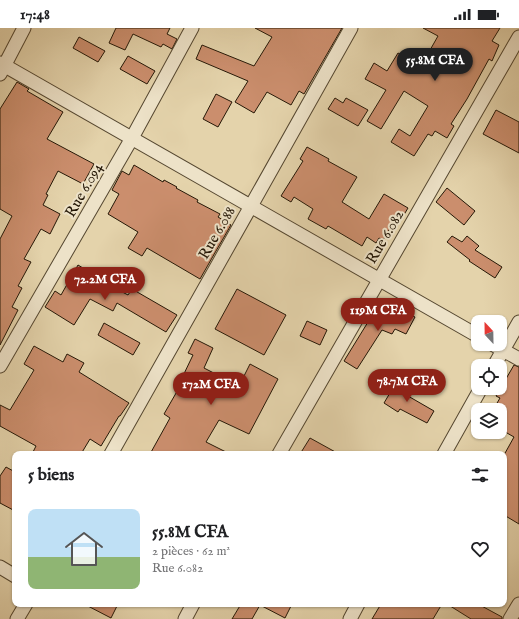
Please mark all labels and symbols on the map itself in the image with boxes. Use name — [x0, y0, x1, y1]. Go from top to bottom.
pin: 55.8M CFA — [389, 48, 481, 82]
street label: Rue 6.094 — [61, 159, 108, 221]
street label: Rue 6.088 — [194, 203, 240, 263]
street label: Rue 6.082 — [362, 207, 408, 267]
pin: 72.2M CFA — [59, 267, 151, 301]
pin: 119M CFA — [337, 298, 419, 332]
north arrow — [471, 315, 507, 351]
pin: 78.7M CFA — [361, 369, 453, 403]
pin: 172M CFA — [170, 372, 252, 406]

